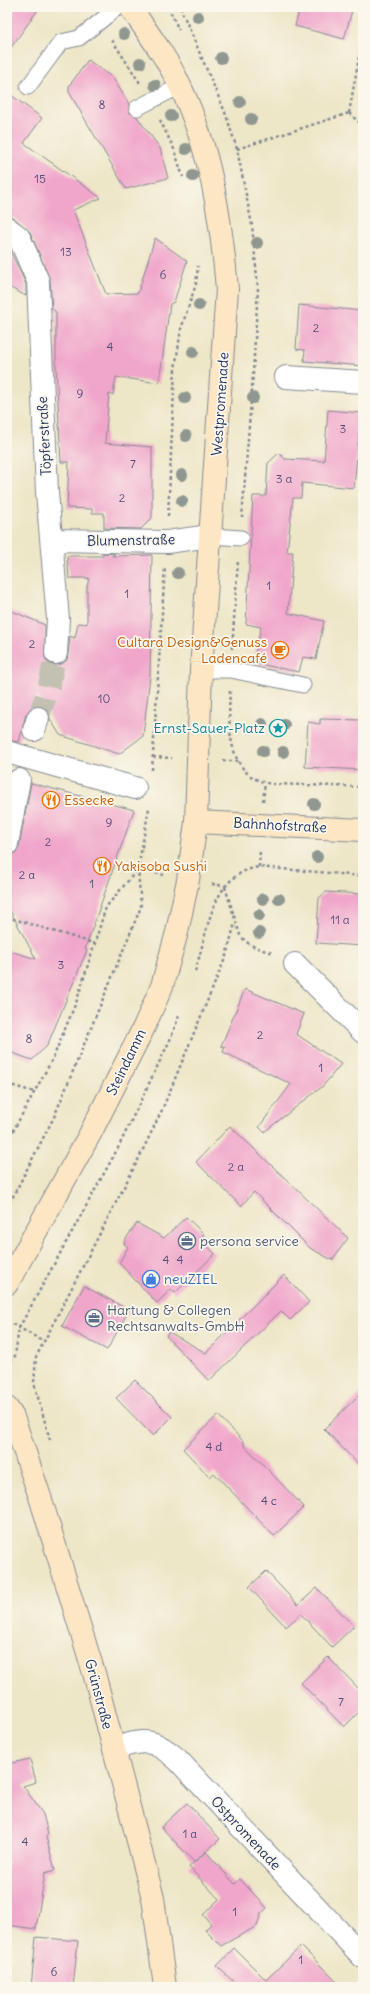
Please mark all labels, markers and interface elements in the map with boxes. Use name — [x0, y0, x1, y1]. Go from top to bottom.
house number: 8 — [99, 97, 106, 112]
house number: 15 — [34, 171, 46, 186]
house number: 13 — [60, 244, 72, 259]
house number: 6 — [160, 267, 167, 282]
house number: 2 — [313, 320, 320, 335]
house number: 4 — [107, 339, 114, 354]
street label: Westpromenade — [207, 352, 233, 456]
house number: 9 — [77, 386, 84, 401]
street label: Töpferstraße — [33, 396, 55, 476]
house number: 3 — [340, 421, 347, 436]
house number: 7 — [130, 456, 136, 471]
house number: 3 a — [276, 471, 292, 486]
house number: 2 — [119, 490, 126, 505]
street label: Blumenstraße — [87, 530, 175, 550]
house number: 1 — [267, 578, 271, 593]
house number: 1 — [125, 586, 129, 601]
place label: Cultara Design&Genuss Ladencafé — [117, 633, 267, 667]
house number: 2 — [29, 636, 36, 651]
cafe icon: Cultara Design&Genuss Ladencafé — [270, 640, 290, 660]
house number: 10 — [98, 691, 110, 706]
place icon: Ernst-Sauer-Platz — [268, 718, 288, 738]
place label: Ernst-Sauer-Platz — [153, 719, 265, 737]
restaurant icon: Essecke — [41, 790, 61, 810]
place label: Essecke — [64, 791, 114, 809]
street label: Bahnhofstraße — [233, 814, 327, 836]
house number: 9 — [106, 815, 113, 830]
house number: 2 — [45, 834, 52, 849]
restaurant icon: Yakisoba Sushi — [92, 856, 112, 876]
place label: Yakisoba Sushi — [115, 857, 207, 875]
house number: 2 a — [19, 867, 35, 882]
house number: 1 — [90, 876, 94, 891]
house number: 11 a — [330, 912, 350, 927]
house number: 3 — [58, 957, 65, 972]
street label: Steindamm — [102, 1026, 150, 1098]
house number: 2 — [257, 1027, 264, 1042]
house number: 8 — [26, 1031, 33, 1046]
house number: 1 — [319, 1060, 323, 1075]
house number: 2 a — [228, 1159, 244, 1174]
office icon: persona service — [177, 1231, 197, 1251]
place label: persona service — [200, 1232, 299, 1250]
house number: 4 — [163, 1252, 170, 1267]
house number: 4 — [177, 1252, 184, 1267]
shop icon: neuZIEL — [141, 1269, 161, 1289]
place label: neuZIEL — [164, 1270, 218, 1288]
place label: Hartung & Collegen Rechtsanwalts-GmbH — [107, 1301, 245, 1335]
office icon: Hartung & Collegen Rechtsanwalts-GmbH — [84, 1308, 104, 1328]
house number: 4 d — [206, 1439, 222, 1454]
house number: 4 c — [261, 1493, 277, 1508]
street label: Grünstraße — [81, 1657, 117, 1731]
house number: 7 — [338, 1694, 344, 1709]
street label: Ostpromenade — [207, 1792, 285, 1874]
house number: 1 a — [183, 1826, 197, 1841]
house number: 4 — [22, 1834, 29, 1849]
house number: 1 — [233, 1904, 237, 1919]
house number: 1 — [299, 1952, 303, 1967]
house number: 6 — [51, 1964, 58, 1979]

